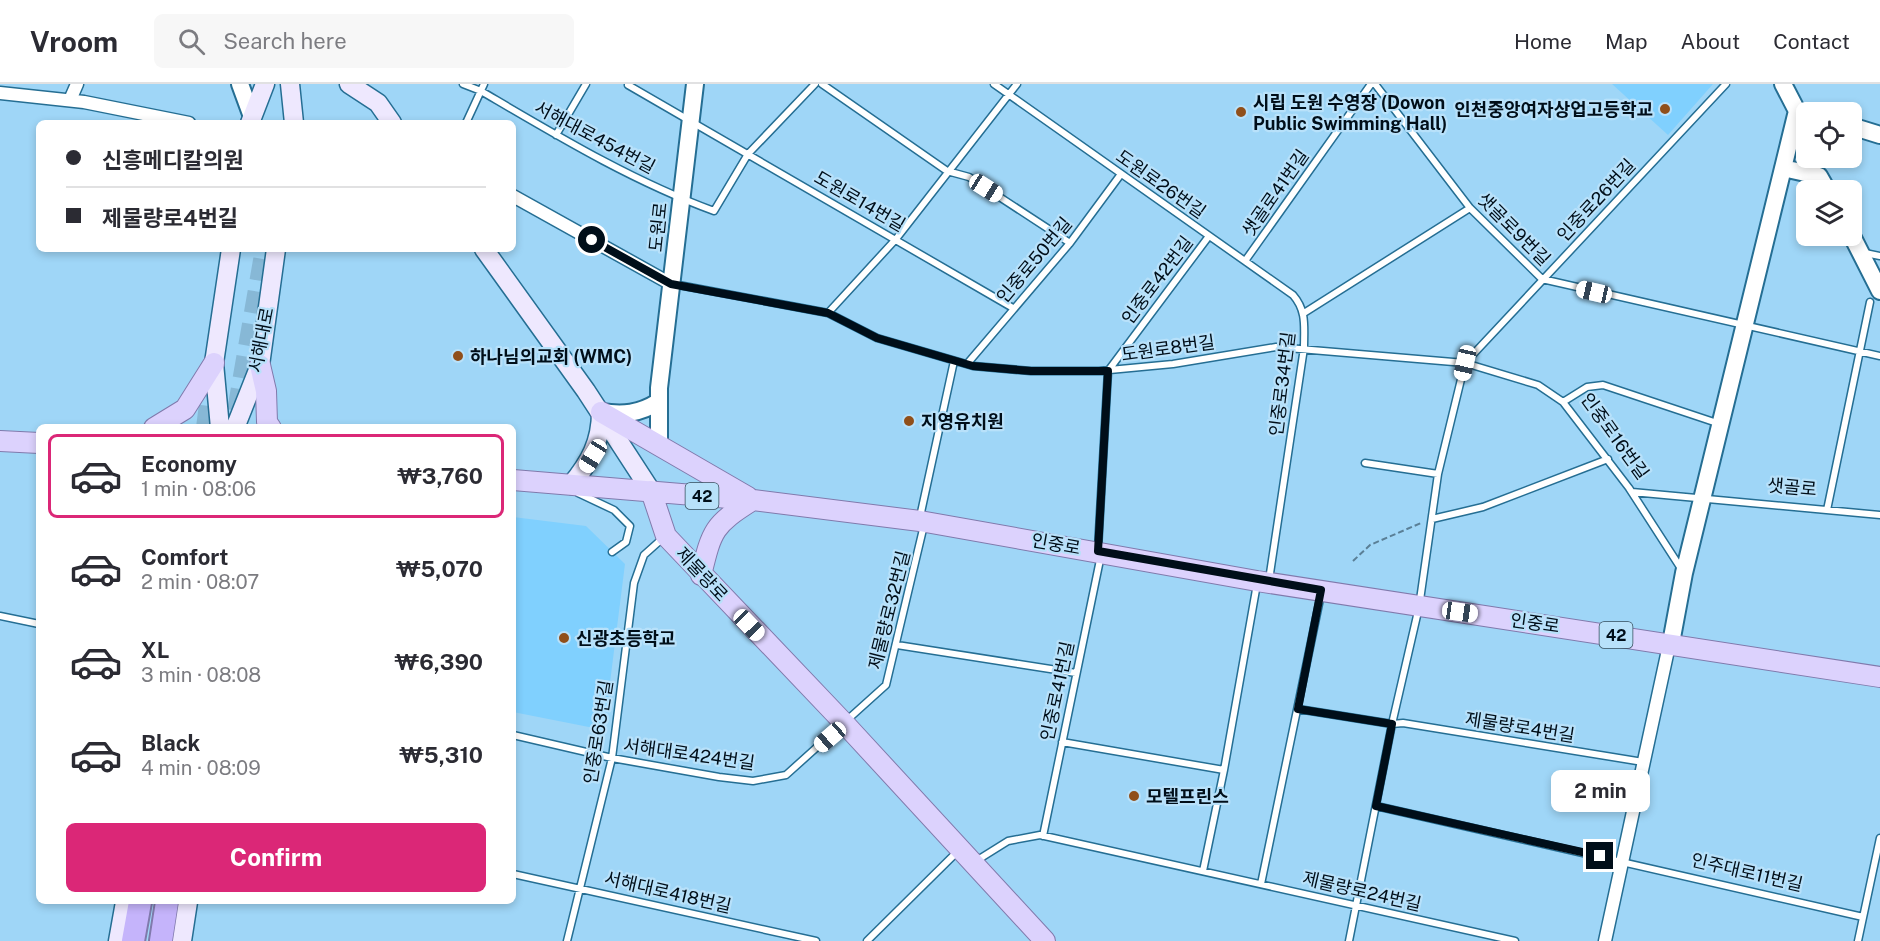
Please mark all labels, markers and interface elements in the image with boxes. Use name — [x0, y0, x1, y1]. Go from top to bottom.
search box — [154, 14, 574, 68]
text: Vroom — [30, 25, 118, 58]
icon: search — [175, 25, 208, 58]
text: Search here — [223, 28, 347, 54]
text: Home — [1514, 29, 1572, 54]
text: Map — [1605, 29, 1648, 54]
text: About — [1681, 29, 1740, 54]
text: Contact — [1773, 29, 1850, 54]
place label: 시립 도원 수영장 (Dowon Public Swimming Hall) — [1253, 92, 1447, 134]
street label: 서해대로454번길 — [531, 96, 659, 178]
place label: 인천중앙여자상업고등학교 — [1454, 99, 1653, 120]
marker: 인천중앙여자상업고등학교 — [1658, 102, 1672, 116]
map controls — [1796, 102, 1862, 246]
button: locate — [1796, 102, 1862, 168]
marker: 시립 도원 수영장 (Dowon Public Swimming Hall) — [1234, 105, 1248, 119]
street label: 도원로26번길 — [1112, 145, 1210, 223]
street label: 샛골로41번길 — [1237, 145, 1313, 241]
text: 신흥메디칼의원 — [102, 147, 244, 173]
street label: 인중로26번길 — [1553, 155, 1639, 245]
street label: 도원로14번길 — [811, 167, 909, 235]
car — [966, 171, 1006, 205]
button: layers — [1796, 180, 1862, 246]
street label: 샛골로9번길 — [1473, 188, 1555, 270]
street label: 도원로 — [645, 201, 671, 253]
text: 제물량로4번길 — [102, 205, 238, 231]
street label: 인중로50번길 — [992, 213, 1076, 307]
route start — [578, 226, 605, 253]
street label: 인중로42번길 — [1117, 232, 1197, 328]
car — [1574, 279, 1614, 305]
street label: 서해대로 — [244, 305, 278, 375]
street label: 인중로34번길 — [1265, 330, 1299, 438]
street label: 도원로8번길 — [1120, 331, 1216, 365]
car — [1452, 343, 1478, 383]
place label: 하나님의교회 (WMC) — [470, 346, 632, 367]
marker: 하나님의교회 (WMC) — [451, 349, 465, 363]
street label: 인중로16번길 — [1577, 389, 1653, 483]
place label: 지영유치원 — [921, 411, 1004, 432]
marker: 지영유치원 — [902, 414, 916, 428]
car — [576, 436, 610, 476]
icon: car — [69, 449, 123, 503]
text: Economy — [141, 451, 237, 477]
text: ₩3,760 — [397, 463, 483, 489]
street label: 샛골로 — [1766, 474, 1818, 500]
text: 1 min · 08:06 — [141, 477, 256, 501]
road number: 42 — [686, 483, 718, 509]
street label: 인중로 — [1030, 529, 1082, 559]
icon: car — [69, 542, 123, 596]
street label: 제물량로 — [672, 543, 732, 605]
text: Comfort — [141, 544, 228, 570]
street label: 제물량로32번길 — [864, 549, 914, 671]
text: ₩5,070 — [396, 556, 483, 582]
text: 2 min · 08:07 — [141, 570, 259, 594]
car — [1441, 601, 1479, 623]
car — [730, 606, 768, 644]
street label: 인중로 — [1509, 609, 1561, 637]
road number: 42 — [1600, 622, 1632, 648]
place label: 신광초등학교 — [576, 628, 675, 649]
marker: 신광초등학교 — [557, 631, 571, 645]
icon: car — [69, 635, 123, 689]
text: XL — [141, 637, 169, 663]
street label: 인중로41번길 — [1036, 639, 1078, 743]
text: ₩6,390 — [395, 649, 483, 675]
text: 3 min · 08:08 — [141, 663, 261, 687]
street label: 인중로63번길 — [579, 678, 617, 786]
street label: 제물량로4번길 — [1464, 708, 1576, 746]
car — [811, 718, 849, 756]
icon: car — [69, 728, 123, 782]
text: Black — [141, 730, 200, 756]
street label: 서해대로424번길 — [622, 734, 756, 774]
text: ₩5,310 — [399, 742, 483, 768]
text: 4 min · 08:09 — [141, 756, 261, 780]
callout: 2 min — [1550, 769, 1650, 811]
text: 2 min — [1574, 779, 1627, 803]
place label: 모텔프린스 — [1146, 786, 1229, 807]
marker: 모텔프린스 — [1127, 789, 1141, 803]
button: Confirm — [66, 823, 486, 892]
route end — [1586, 842, 1613, 869]
street label: 인주대로11번길 — [1689, 849, 1805, 895]
street label: 서해대로418번길 — [602, 867, 734, 917]
street label: 제물량로24번길 — [1300, 867, 1424, 915]

